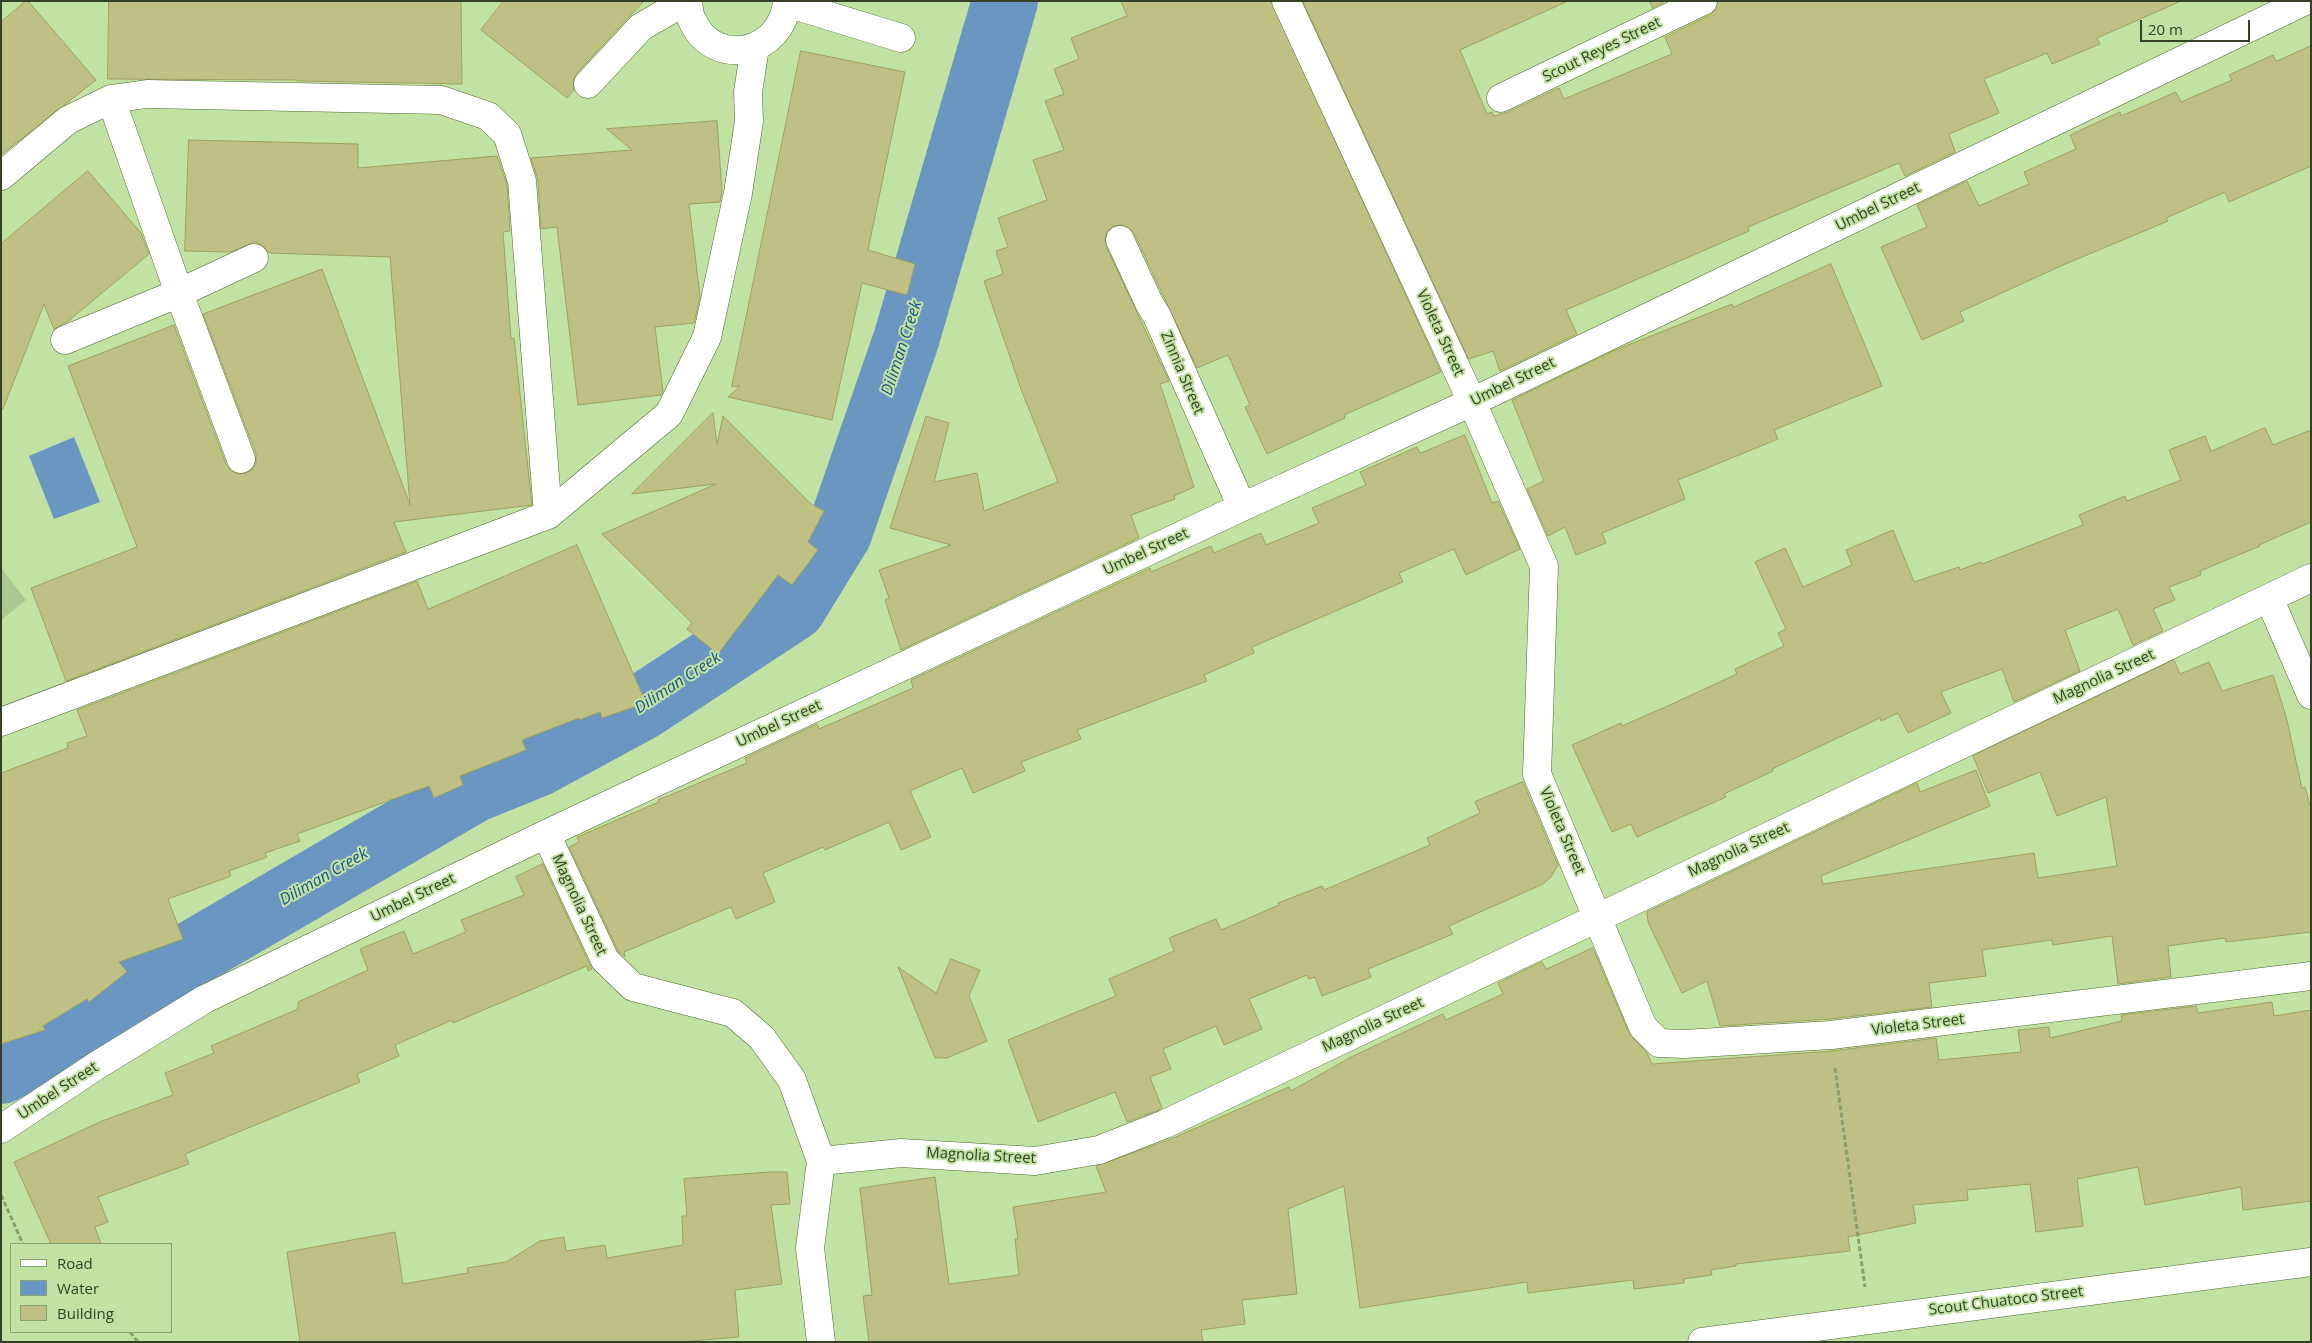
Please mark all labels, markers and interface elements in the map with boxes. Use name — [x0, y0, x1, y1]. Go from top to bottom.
scale bar — [2142, 10, 2252, 42]
street label: Scout Reyes Street — [1540, 14, 1664, 86]
text: 20 m — [2148, 19, 2183, 39]
street label: Umbel Street — [1833, 179, 1923, 235]
street label: Violeta Street — [1412, 287, 1468, 379]
water label: Diliman Creek — [878, 298, 926, 398]
street label: Zinnia Street — [1156, 329, 1208, 417]
street label: Umbel Street — [1468, 354, 1558, 410]
street label: Umbel Street — [1101, 524, 1191, 580]
street label: Magnolia Street — [2050, 646, 2158, 708]
water label: Diliman Creek — [631, 648, 725, 718]
street label: Umbel Street — [734, 696, 824, 752]
street label: Violeta Street — [1535, 784, 1589, 878]
street label: Magnolia Street — [1685, 819, 1793, 881]
water label: Diliman Creek — [276, 844, 372, 910]
street label: Magnolia Street — [548, 851, 610, 959]
street label: Umbel Street — [368, 870, 458, 926]
street label: Magnolia Street — [1319, 994, 1427, 1056]
street label: Violeta Street — [1871, 1010, 1965, 1040]
street label: Umbel Street — [15, 1058, 101, 1124]
street label: Magnolia Street — [926, 1144, 1036, 1168]
legend — [10, 1243, 172, 1333]
text: Road — [57, 1253, 93, 1273]
text: Water — [57, 1278, 99, 1298]
street label: Scout Chuatoco Street — [1928, 1283, 2084, 1319]
text: Building — [57, 1303, 114, 1323]

